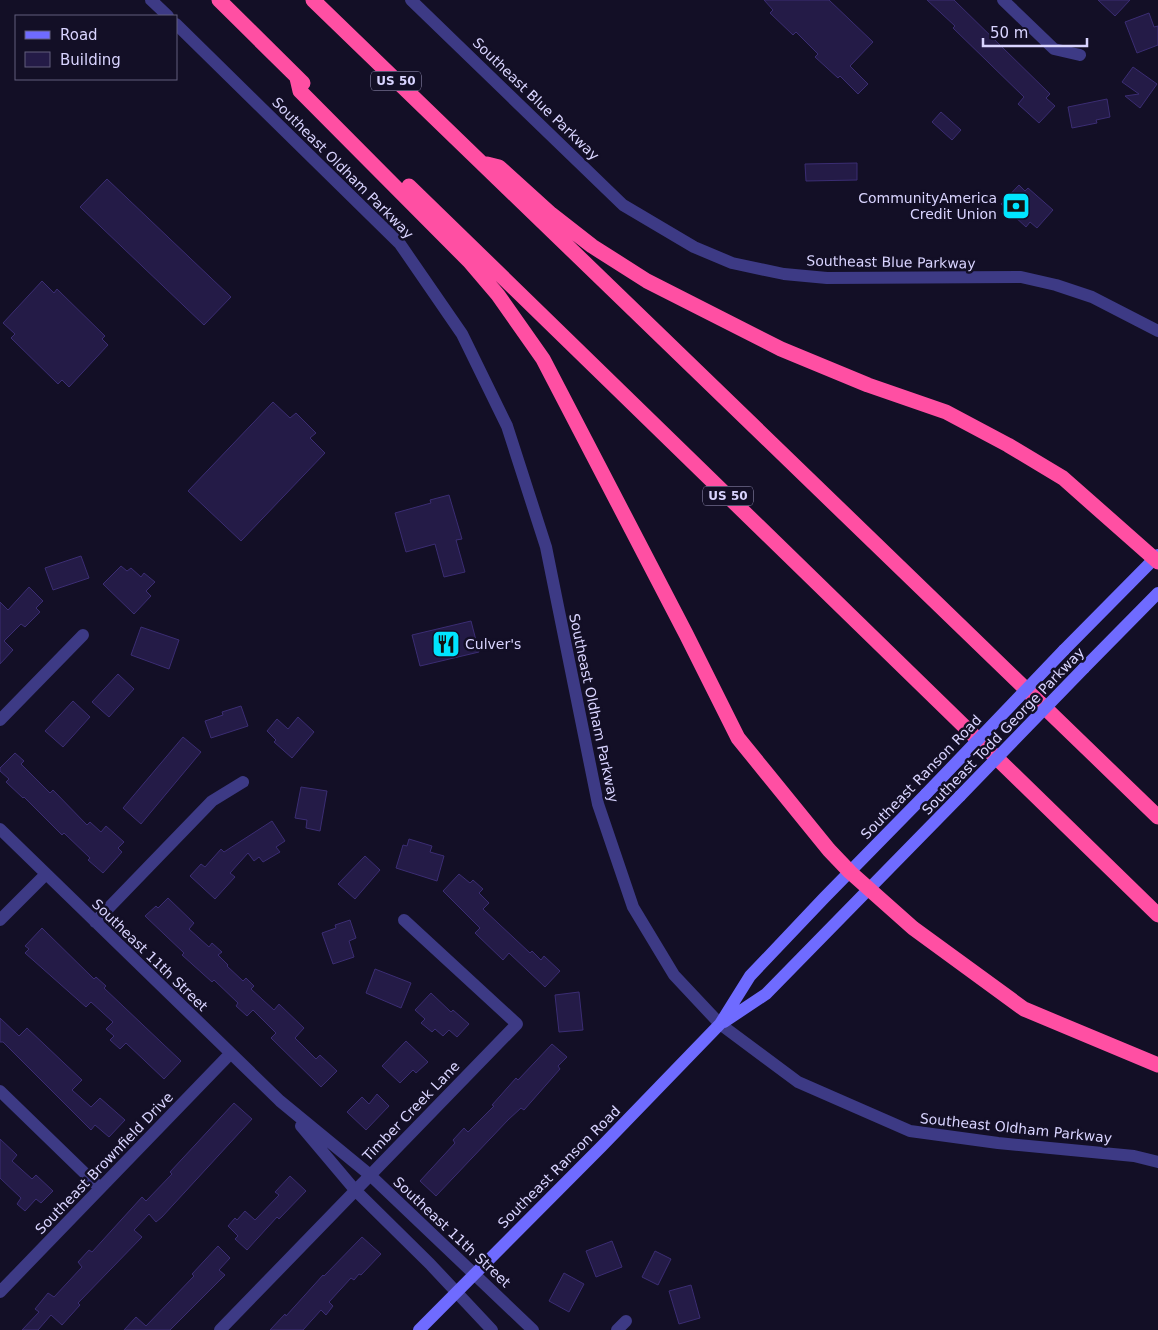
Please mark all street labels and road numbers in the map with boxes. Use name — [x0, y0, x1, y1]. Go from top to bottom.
street label: Southeast Blue Parkway — [470, 35, 602, 163]
road number: US 50 — [371, 72, 421, 90]
street label: Southeast Oldham Parkway — [269, 94, 417, 242]
street label: Southeast Blue Parkway — [806, 253, 976, 271]
road number: US 50 — [703, 486, 753, 506]
street label: Southeast Oldham Parkway — [566, 612, 622, 804]
street label: Southeast Todd George Parkway — [919, 644, 1087, 818]
street label: Southeast Ranson Road — [857, 712, 985, 842]
street label: Southeast 11th Street — [89, 896, 211, 1015]
street label: Timber Creek Lane — [359, 1058, 463, 1165]
street label: Southeast Brownfield Drive — [32, 1089, 176, 1237]
street label: Southeast Ranson Road — [495, 1103, 623, 1231]
street label: Southeast Oldham Parkway — [919, 1110, 1113, 1146]
street label: Southeast 11th Street — [390, 1174, 514, 1291]

